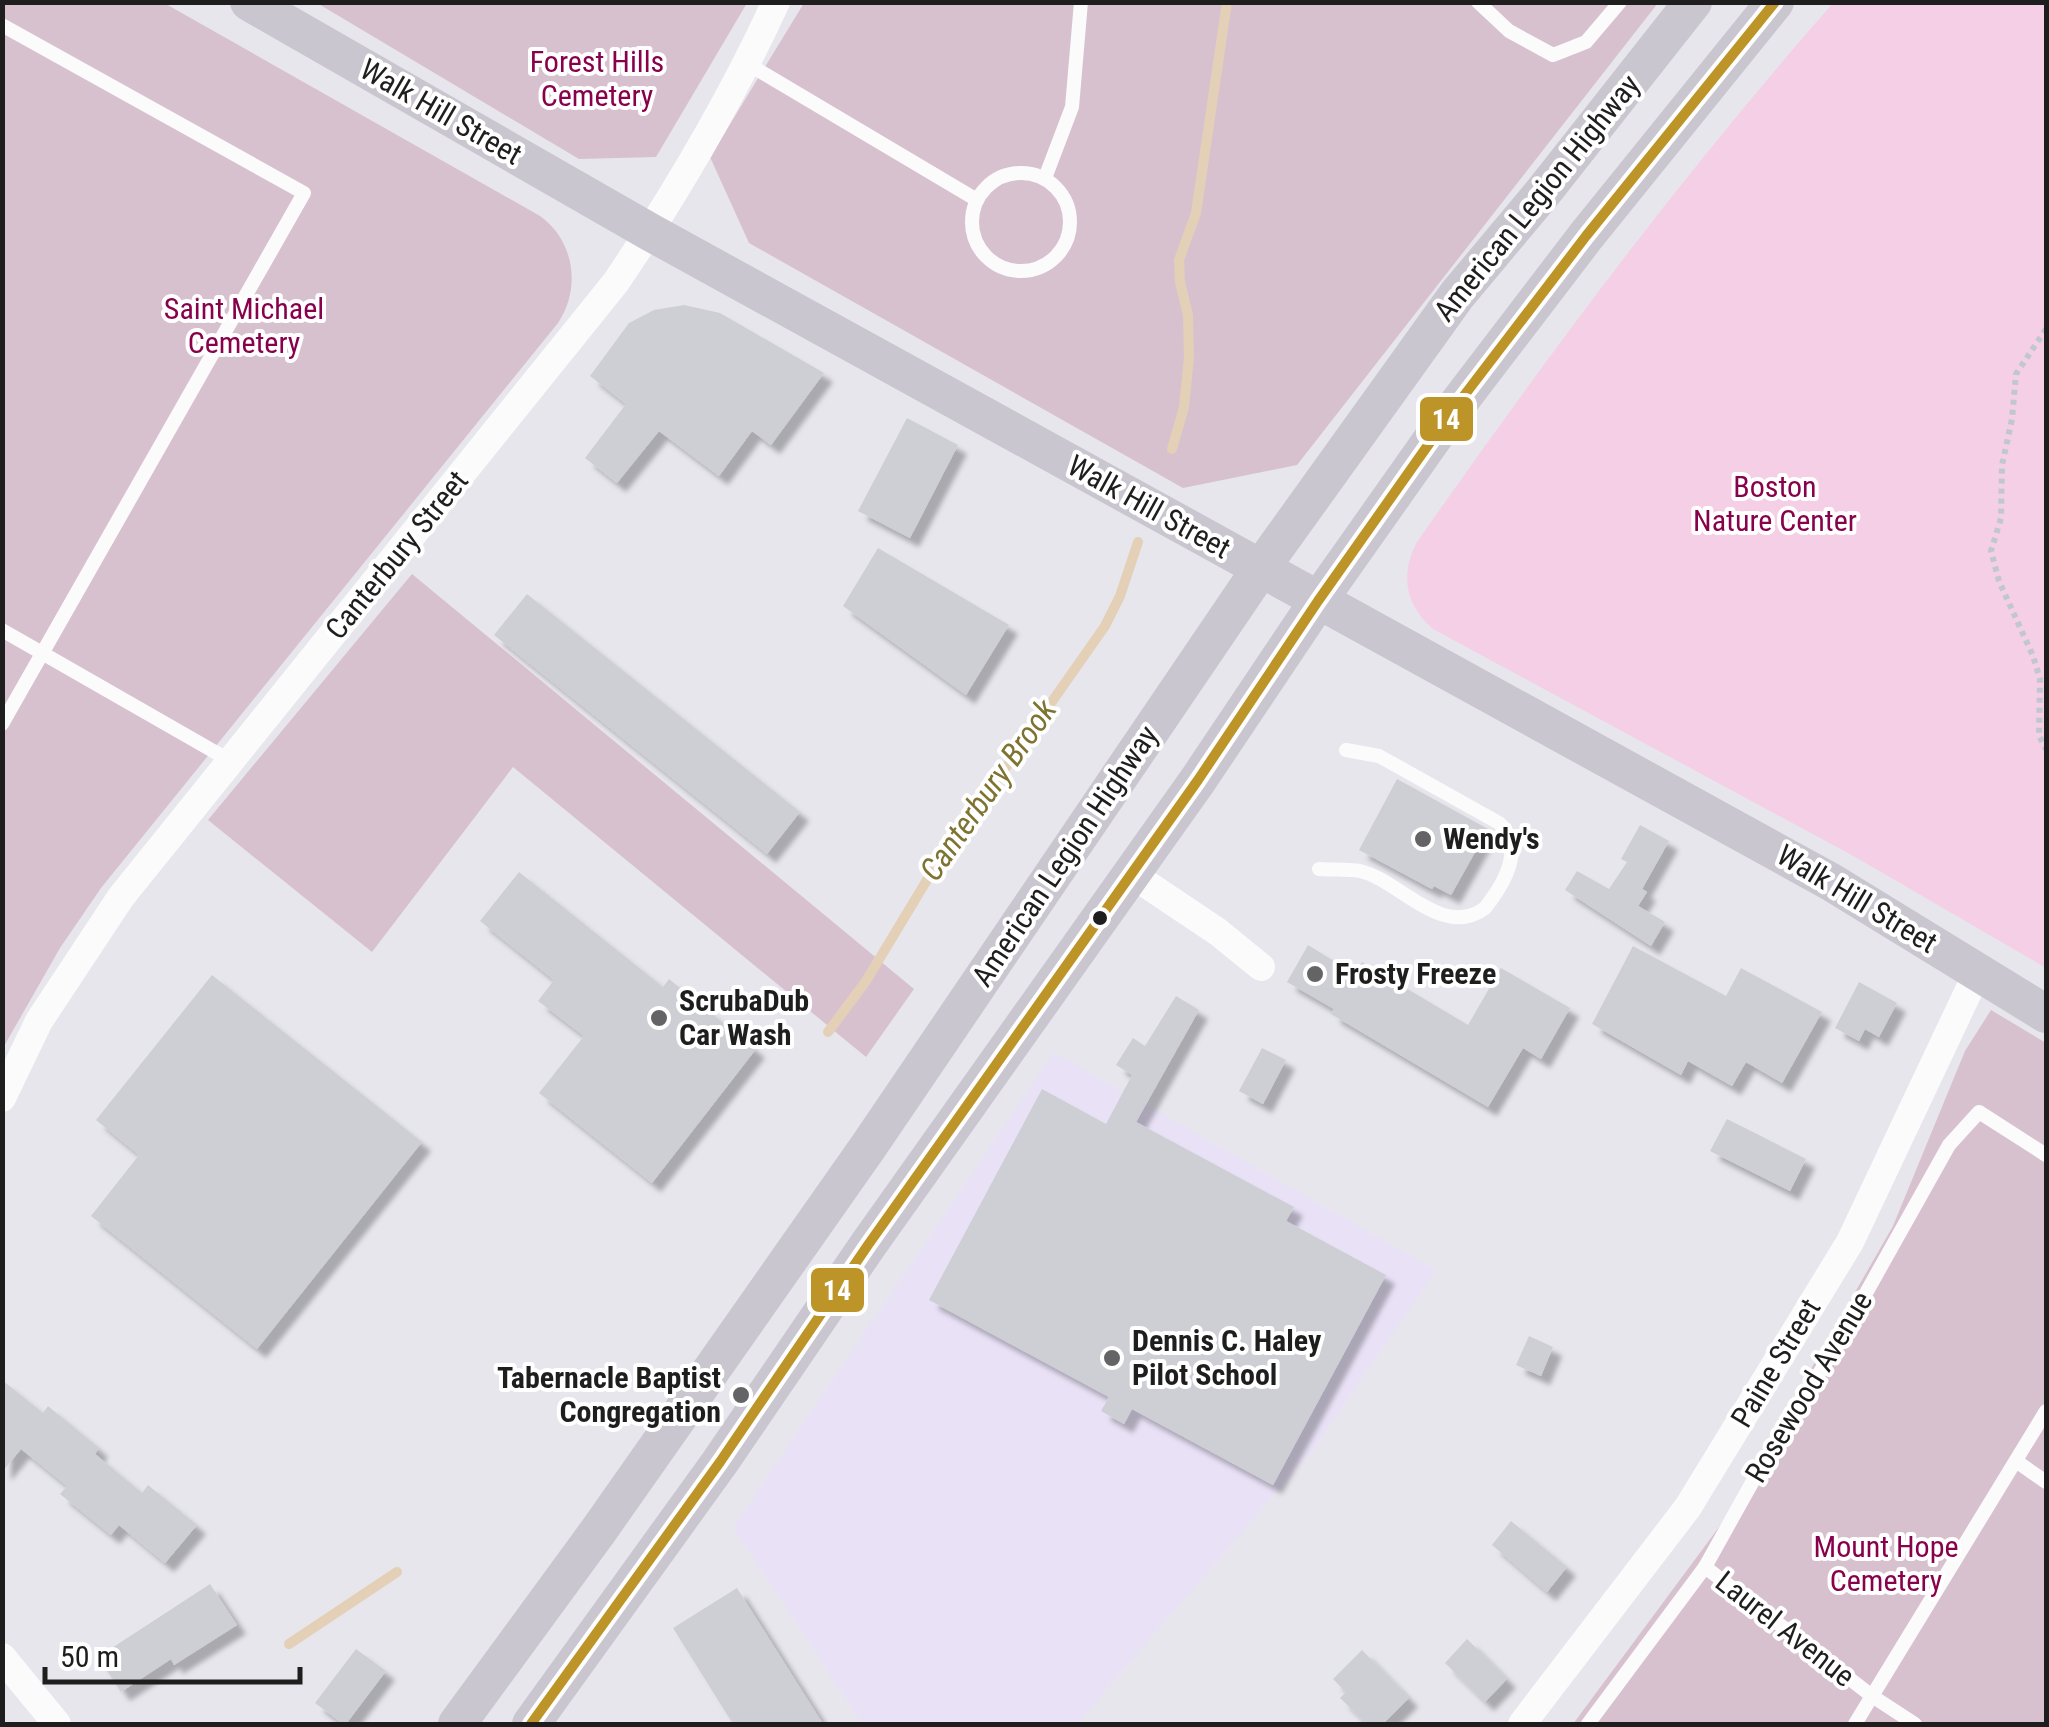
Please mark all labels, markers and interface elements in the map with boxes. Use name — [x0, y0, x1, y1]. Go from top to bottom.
park label: Forest Hills Cemetery — [530, 44, 664, 113]
street label: Walk Hill Street — [354, 51, 528, 172]
street label: American Legion Highway — [1426, 67, 1647, 328]
park label: Saint Michael Cemetery — [164, 291, 324, 360]
line badge: 14 — [1418, 395, 1475, 443]
text: 14 — [1432, 403, 1460, 436]
street label: Walk Hill Street — [1062, 448, 1237, 566]
street label: Canterbury Street — [318, 463, 475, 646]
park label: Boston Nature Center — [1693, 469, 1857, 538]
water label: Canterbury Brook — [912, 691, 1065, 888]
street label: American Legion Highway — [964, 719, 1165, 993]
place label: Wendy's — [1443, 821, 1540, 856]
marker: Wendy's — [1412, 828, 1434, 850]
street label: Walk Hill Street — [1771, 837, 1944, 960]
unlabelled marker — [1090, 908, 1110, 928]
place label: Frosty Freeze — [1335, 956, 1496, 991]
marker: Frosty Freeze — [1304, 963, 1326, 985]
place label: ScrubaDub Car Wash — [679, 983, 809, 1052]
marker: ScrubaDub Car Wash — [648, 1007, 670, 1029]
line badge: 14 — [809, 1266, 866, 1314]
text: 14 — [823, 1274, 851, 1307]
street label: Rosewood Avenue — [1738, 1285, 1879, 1489]
street label: Paine Street — [1724, 1292, 1828, 1433]
place label: Dennis C. Haley Pilot School — [1132, 1323, 1322, 1392]
marker: Dennis C. Haley Pilot School — [1101, 1347, 1123, 1369]
place label: Tabernacle Baptist Congregation — [497, 1360, 721, 1429]
marker: Tabernacle Baptist Congregation — [730, 1384, 752, 1406]
park label: Mount Hope Cemetery — [1813, 1529, 1959, 1598]
street label: Laurel Avenue — [1709, 1564, 1862, 1694]
scale bar — [45, 1622, 300, 1684]
text: 50 m — [60, 1639, 119, 1674]

